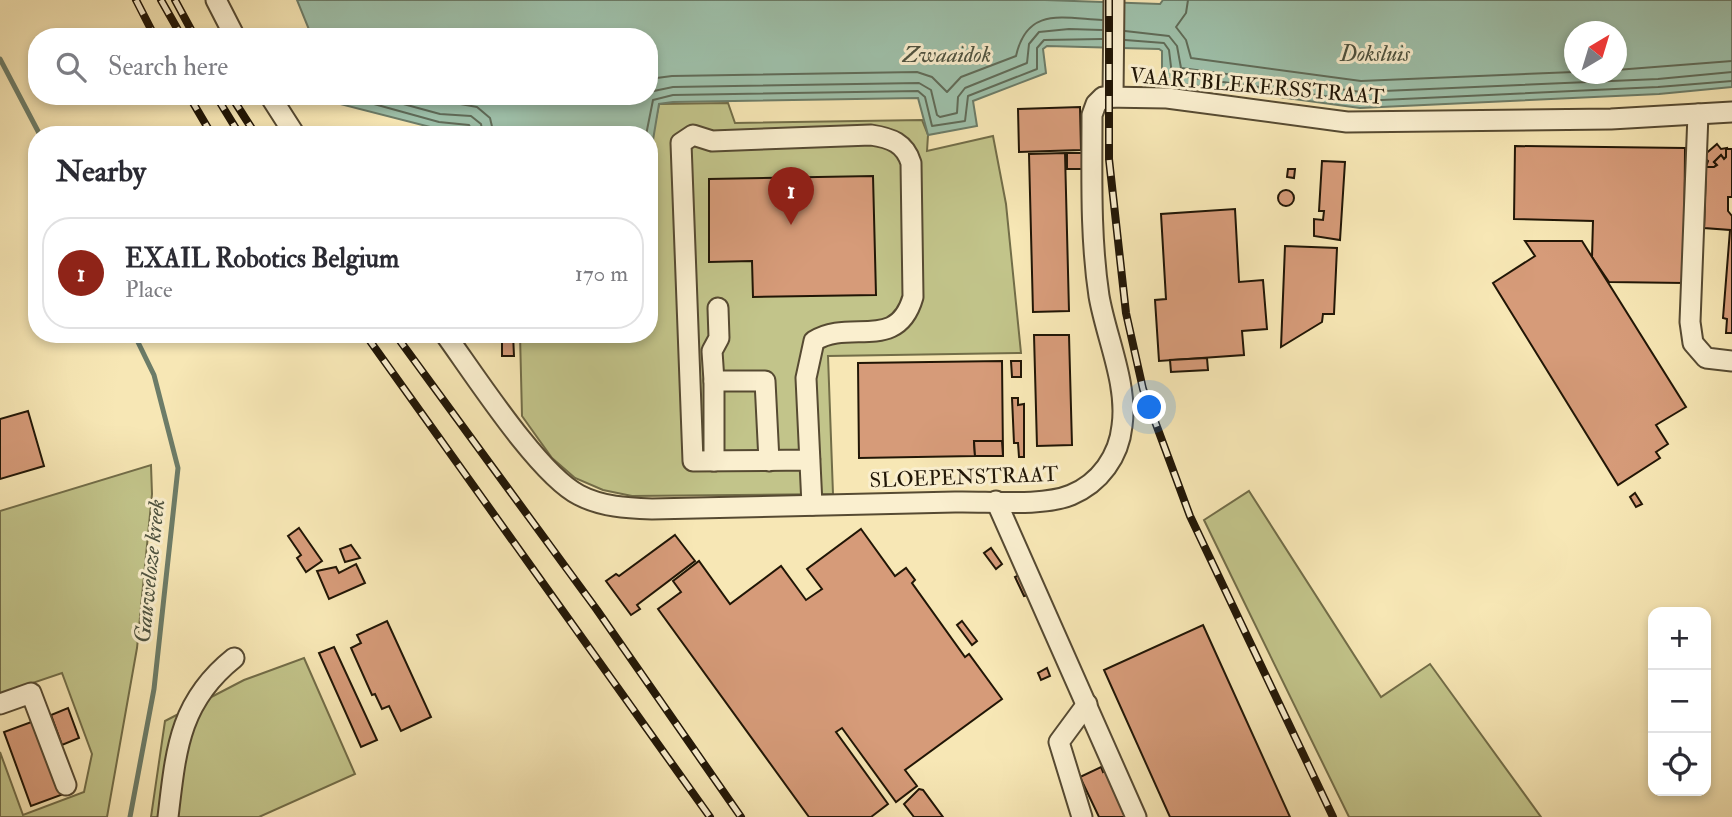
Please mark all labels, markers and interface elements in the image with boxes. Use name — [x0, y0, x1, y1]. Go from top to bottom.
north arrow — [1564, 21, 1627, 84]
search box — [28, 28, 658, 105]
water label: Doksluis — [1339, 39, 1411, 68]
water label: Zwaaidok — [902, 40, 991, 69]
icon: search — [52, 48, 90, 86]
text: Search here — [108, 51, 228, 83]
street label: VAARTBLEKERSSTRAAT — [1129, 62, 1386, 111]
text: Nearby — [56, 153, 146, 190]
pin: 1 — [768, 167, 814, 225]
text: EXAIL Robotics Belgium — [125, 243, 399, 275]
text: 1 — [77, 259, 85, 288]
text: 170 m — [575, 259, 628, 288]
text: Place — [125, 275, 173, 304]
your location — [1132, 390, 1166, 424]
street label: SLOEPENSTRAAT — [869, 461, 1059, 494]
water label: Gauweloze kreek — [128, 498, 171, 645]
map controls — [1648, 607, 1711, 796]
button: + — [1648, 607, 1711, 670]
button: − — [1648, 670, 1711, 733]
button: locate — [1648, 733, 1711, 796]

